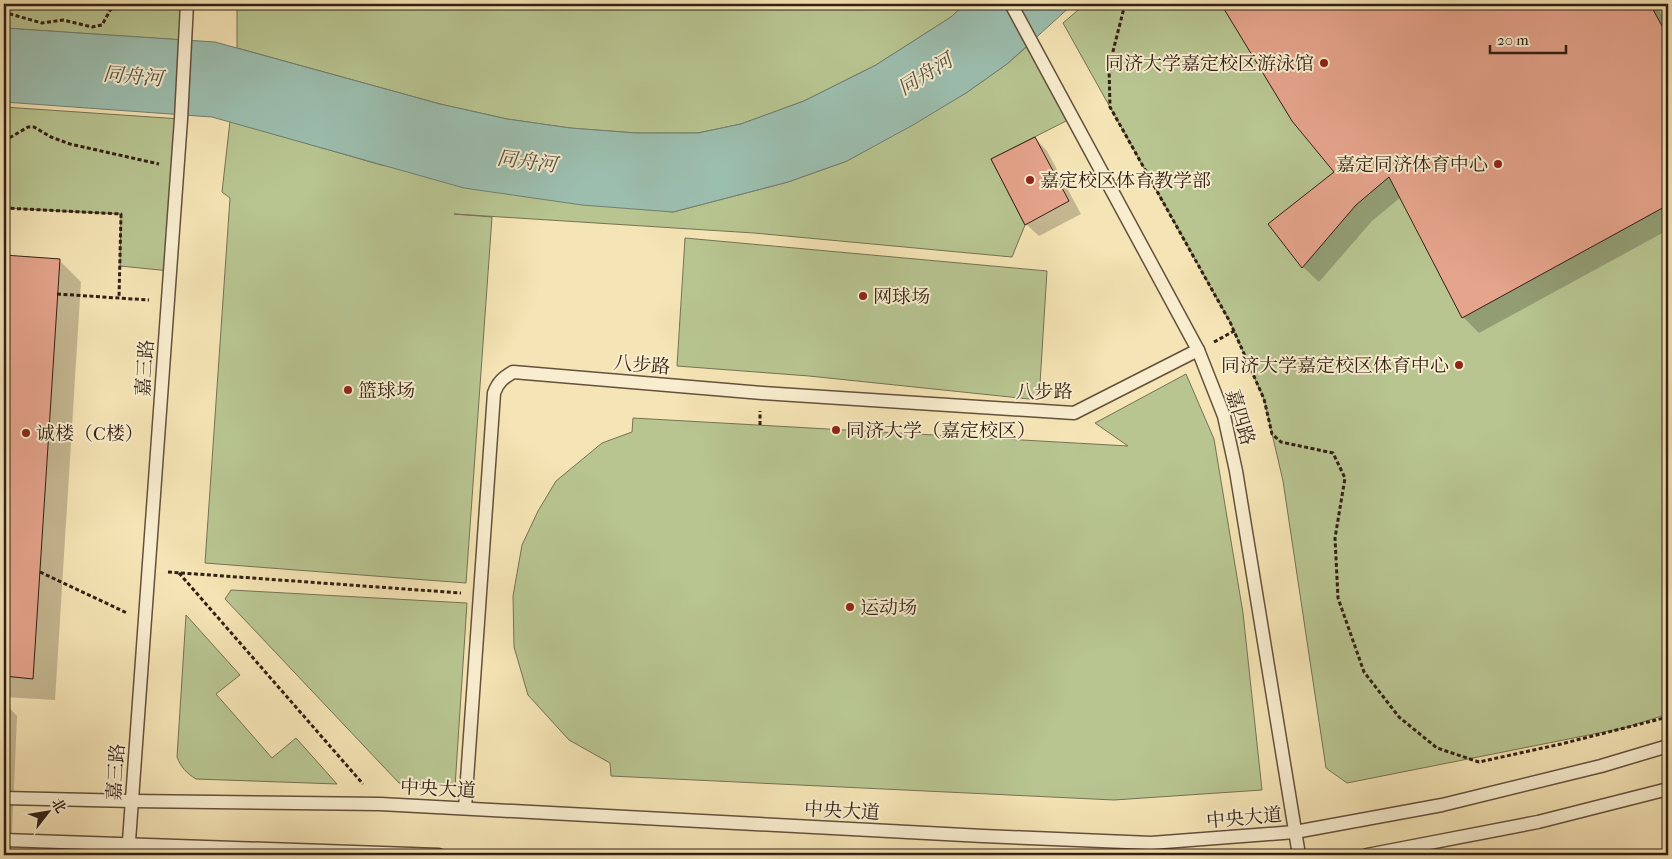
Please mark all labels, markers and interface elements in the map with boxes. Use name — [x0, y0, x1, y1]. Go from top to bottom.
scale bar — [1490, 22, 1566, 54]
text: 20 m — [1497, 31, 1529, 49]
water label: 同舟河 — [894, 47, 959, 100]
place label: 同济大学嘉定校区游泳馆 — [1105, 53, 1314, 75]
marker: 同济大学嘉定校区游泳馆 — [1318, 57, 1330, 69]
water label: 同舟河 — [102, 62, 167, 91]
water label: 同舟河 — [496, 146, 561, 177]
place label: 嘉定同济体育中心 — [1336, 154, 1488, 176]
marker: 嘉定同济体育中心 — [1492, 158, 1504, 170]
place label: 嘉定校区体育教学部 — [1040, 170, 1211, 192]
marker: 嘉定校区体育教学部 — [1024, 174, 1036, 186]
place label: 网球场 — [873, 286, 930, 308]
marker: 网球场 — [857, 290, 869, 302]
street label: 嘉三路 — [132, 339, 158, 397]
street label: 八步路 — [613, 352, 671, 378]
place label: 同济大学嘉定校区体育中心 — [1221, 355, 1449, 377]
marker: 同济大学嘉定校区体育中心 — [1453, 359, 1465, 371]
place label: 篮球场 — [358, 380, 415, 402]
street label: 八步路 — [1015, 381, 1073, 403]
marker: 篮球场 — [342, 384, 354, 396]
street label: 嘉四路 — [1221, 387, 1259, 448]
place label: 同济大学（嘉定校区） — [846, 420, 1036, 442]
place label: 诚楼（C楼） — [36, 423, 144, 445]
marker: 同济大学（嘉定校区） — [830, 424, 842, 436]
marker: 诚楼（C楼） — [20, 427, 32, 439]
place label: 运动场 — [860, 597, 917, 619]
marker: 运动场 — [844, 601, 856, 613]
street label: 嘉三路 — [103, 743, 129, 801]
street label: 中央大道 — [399, 776, 476, 802]
north arrow — [22, 786, 72, 836]
text: 北 — [48, 795, 70, 816]
street label: 中央大道 — [803, 798, 880, 824]
street label: 中央大道 — [1205, 804, 1283, 832]

